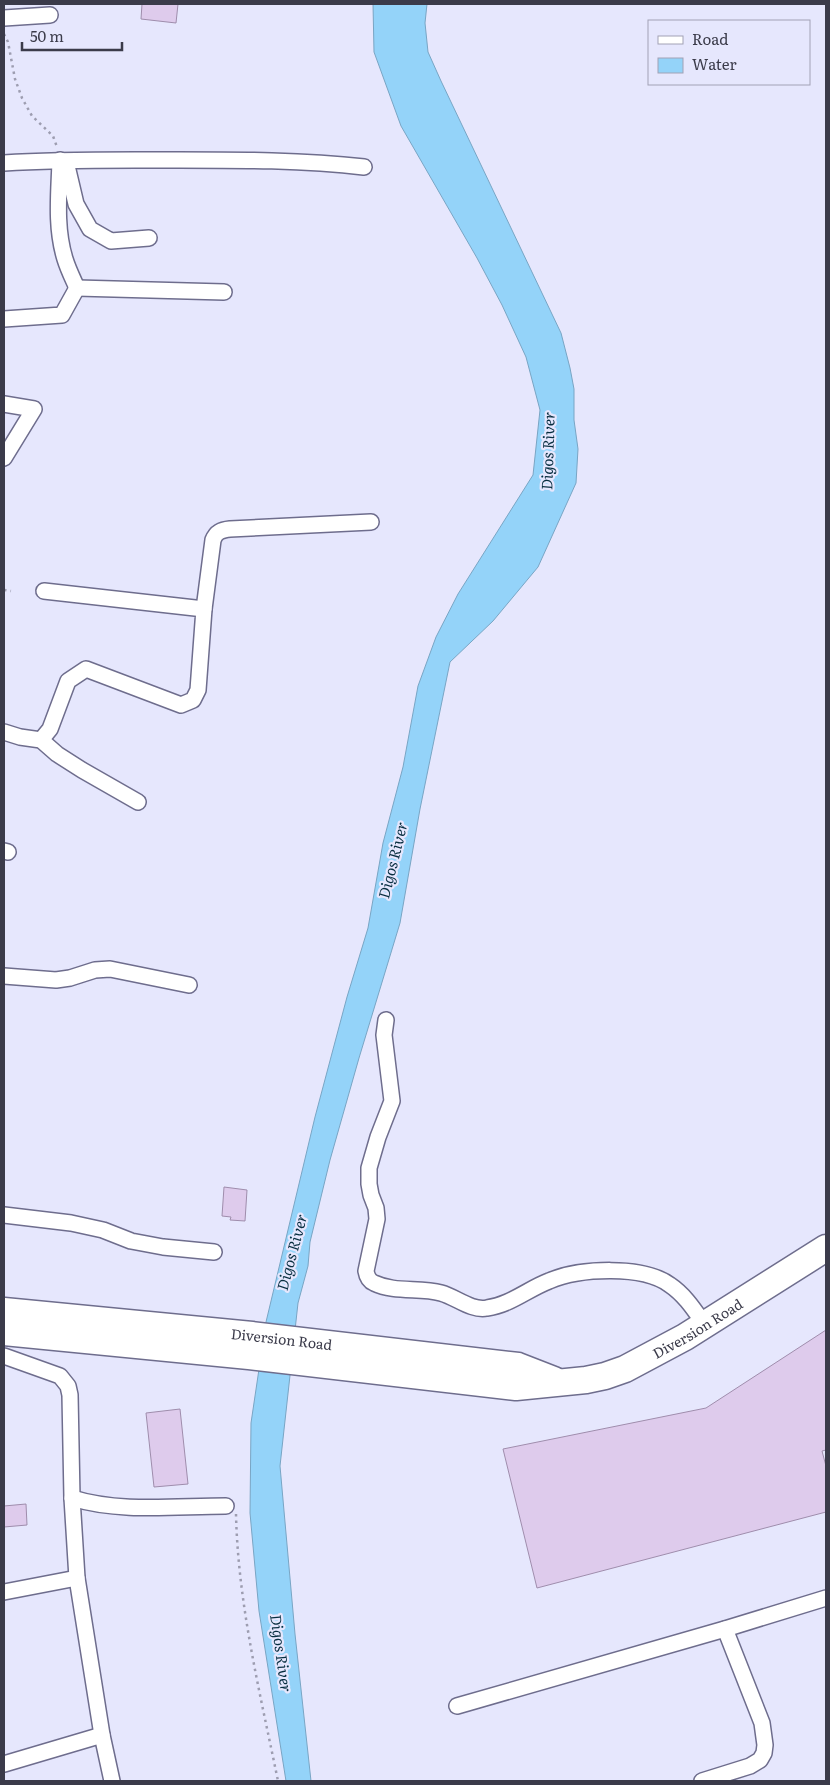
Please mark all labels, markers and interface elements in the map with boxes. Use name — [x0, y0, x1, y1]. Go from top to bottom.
scale bar — [22, 20, 122, 52]
legend — [648, 20, 810, 85]
text: 50 m — [30, 24, 64, 47]
text: Road — [692, 27, 728, 50]
text: Water — [692, 52, 737, 75]
water label: Digos River — [534, 411, 560, 490]
water label: Digos River — [371, 819, 413, 901]
water label: Digos River — [270, 1211, 312, 1293]
street label: Diversion Road — [649, 1293, 747, 1363]
street label: Diversion Road — [230, 1323, 334, 1354]
water label: Digos River — [265, 1613, 299, 1693]

